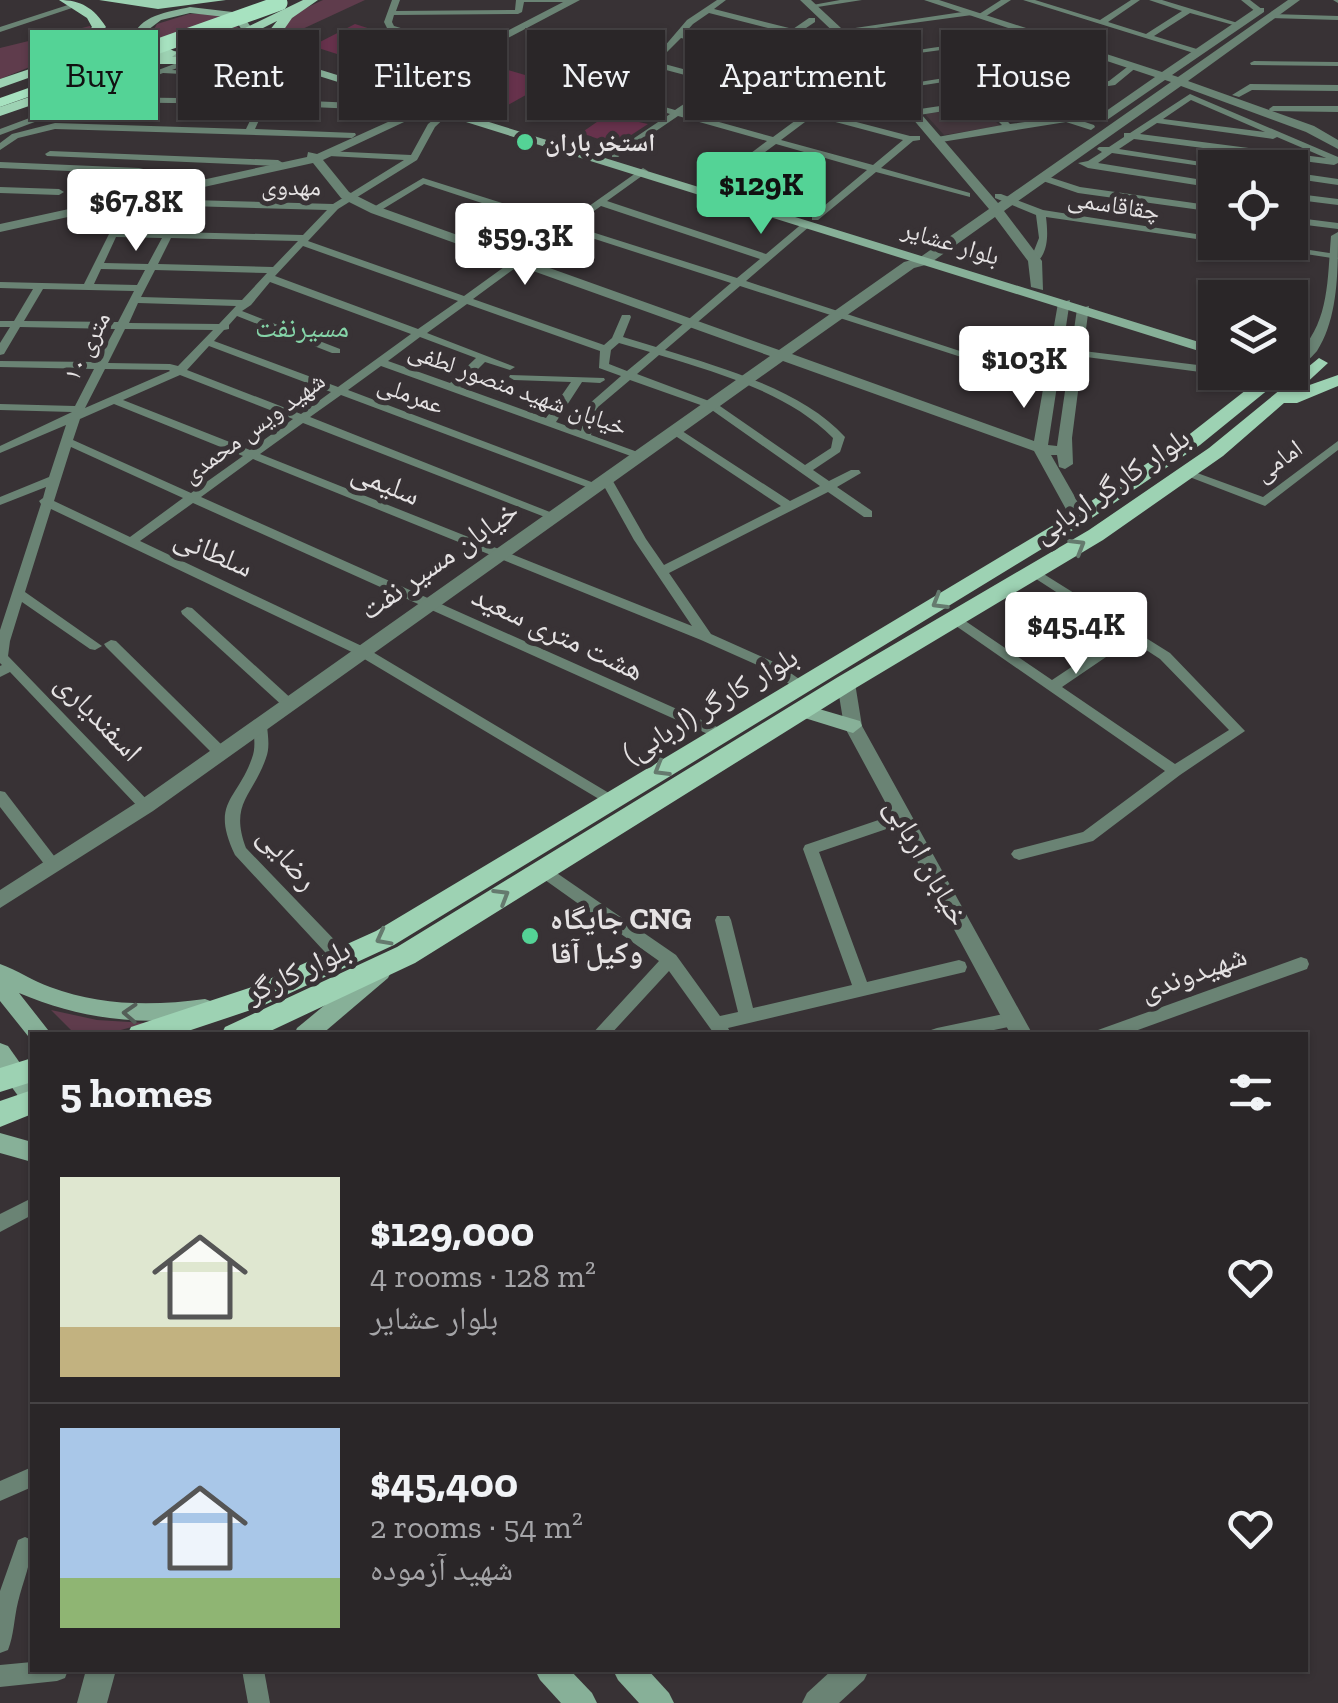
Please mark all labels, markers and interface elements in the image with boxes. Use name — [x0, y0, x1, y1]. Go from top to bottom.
chip: Buy — [30, 30, 158, 120]
chip: Rent — [178, 30, 319, 120]
chip: Filters — [339, 30, 507, 120]
chip: New — [527, 30, 665, 120]
chip: Apartment — [685, 30, 921, 120]
chip: House — [941, 30, 1106, 120]
place label: استخر باران — [545, 127, 655, 157]
marker: استخر باران — [514, 131, 536, 153]
map controls — [1198, 150, 1308, 390]
button: locate — [1198, 150, 1308, 260]
pin: $129K — [691, 152, 831, 237]
text: $129K — [719, 165, 803, 203]
pin: $67.8K — [55, 169, 217, 254]
street label: مهدوی — [261, 170, 321, 203]
text: $67.8K — [89, 182, 183, 220]
street label: چقاقاسمی — [1066, 182, 1162, 227]
pin: $59.3K — [444, 203, 606, 288]
street label: بلوار عشایر — [898, 213, 1003, 271]
text: $59.3K — [477, 216, 573, 254]
button: layers — [1198, 280, 1308, 390]
street label: ۱۰ متری — [56, 306, 117, 386]
district label: مسیرنفت — [255, 311, 349, 344]
pin: $103K — [954, 326, 1094, 411]
street label: خیابان شهید منصور لطفی — [404, 335, 631, 442]
text: $103K — [981, 339, 1067, 377]
street label: شهید ویس محمدی — [176, 365, 331, 490]
street label: عمرملی — [374, 368, 448, 421]
street label: بلوار کارگر اربابی — [1026, 419, 1196, 551]
street label: امامی — [1248, 433, 1309, 488]
street label: سلیمی — [346, 453, 426, 513]
street label: خیابان مسیر نفت — [353, 492, 525, 628]
street label: سلطانی — [169, 519, 259, 585]
one-way arrow — [1067, 539, 1085, 558]
street label: هشت متری سعید — [466, 577, 650, 689]
one-way arrow — [932, 589, 950, 608]
pin: $45.4K — [995, 592, 1157, 677]
text: $45.4K — [1027, 605, 1125, 643]
street label: بلوار کارگر (اربابی) — [616, 639, 804, 771]
street label: اسفندیاری — [48, 665, 150, 769]
one-way arrow — [654, 757, 672, 776]
street label: خیابان اربابی — [877, 792, 977, 932]
street label: رضایی — [250, 818, 326, 898]
one-way arrow — [491, 890, 509, 909]
place label: جایگاه CNG وکیل آقا — [550, 901, 692, 971]
marker: جایگاه CNG وکیل آقا — [519, 925, 541, 947]
one-way arrow — [376, 926, 394, 945]
street label: بلوار کارگر — [239, 931, 356, 1011]
street label: شهیدوندی — [1135, 937, 1251, 1009]
one-way arrow — [121, 1003, 137, 1024]
icon: filters — [1223, 1065, 1278, 1120]
text: 5 homes — [60, 1067, 213, 1118]
text: $129,000 — [370, 1206, 535, 1257]
icon: home — [140, 1217, 260, 1337]
icon: heart — [1223, 1250, 1278, 1305]
text: 4 rooms · 128 m² — [370, 1257, 596, 1295]
text: بلوار عشایر — [370, 1299, 498, 1337]
text: $45,400 — [370, 1457, 518, 1508]
icon: home — [140, 1468, 260, 1588]
icon: heart — [1223, 1501, 1278, 1556]
text: 2 rooms · 54 m² — [370, 1508, 583, 1546]
text: شهید آزموده — [370, 1550, 513, 1588]

